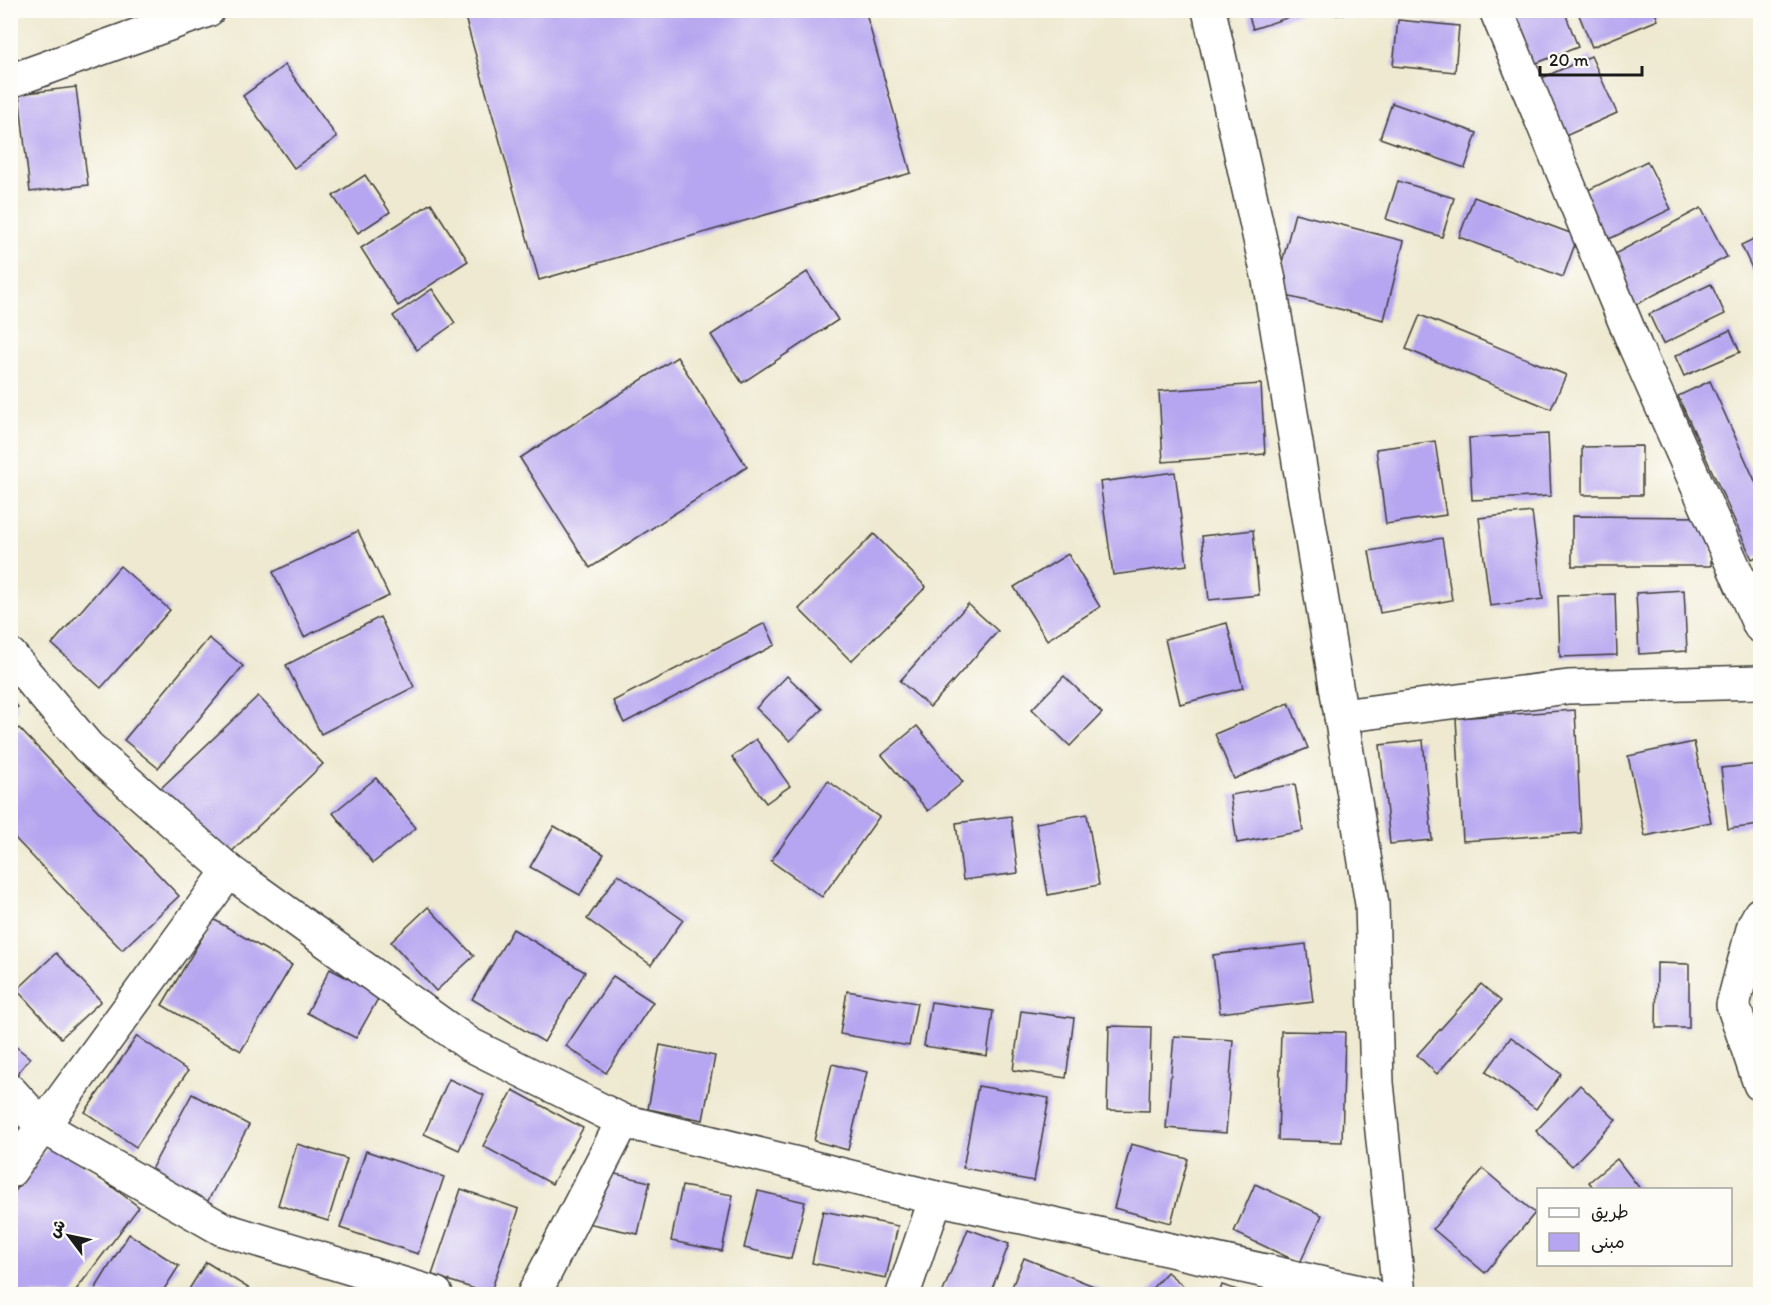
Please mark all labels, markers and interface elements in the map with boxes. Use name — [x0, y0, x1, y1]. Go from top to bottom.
scale bar — [1540, 39, 1642, 77]
text: 20 m — [1549, 49, 1589, 71]
legend — [1537, 1188, 1732, 1266]
text: طريق — [1591, 1201, 1629, 1223]
north arrow — [39, 1206, 99, 1266]
text: ش — [44, 1216, 69, 1241]
text: مبنى — [1591, 1231, 1625, 1253]

